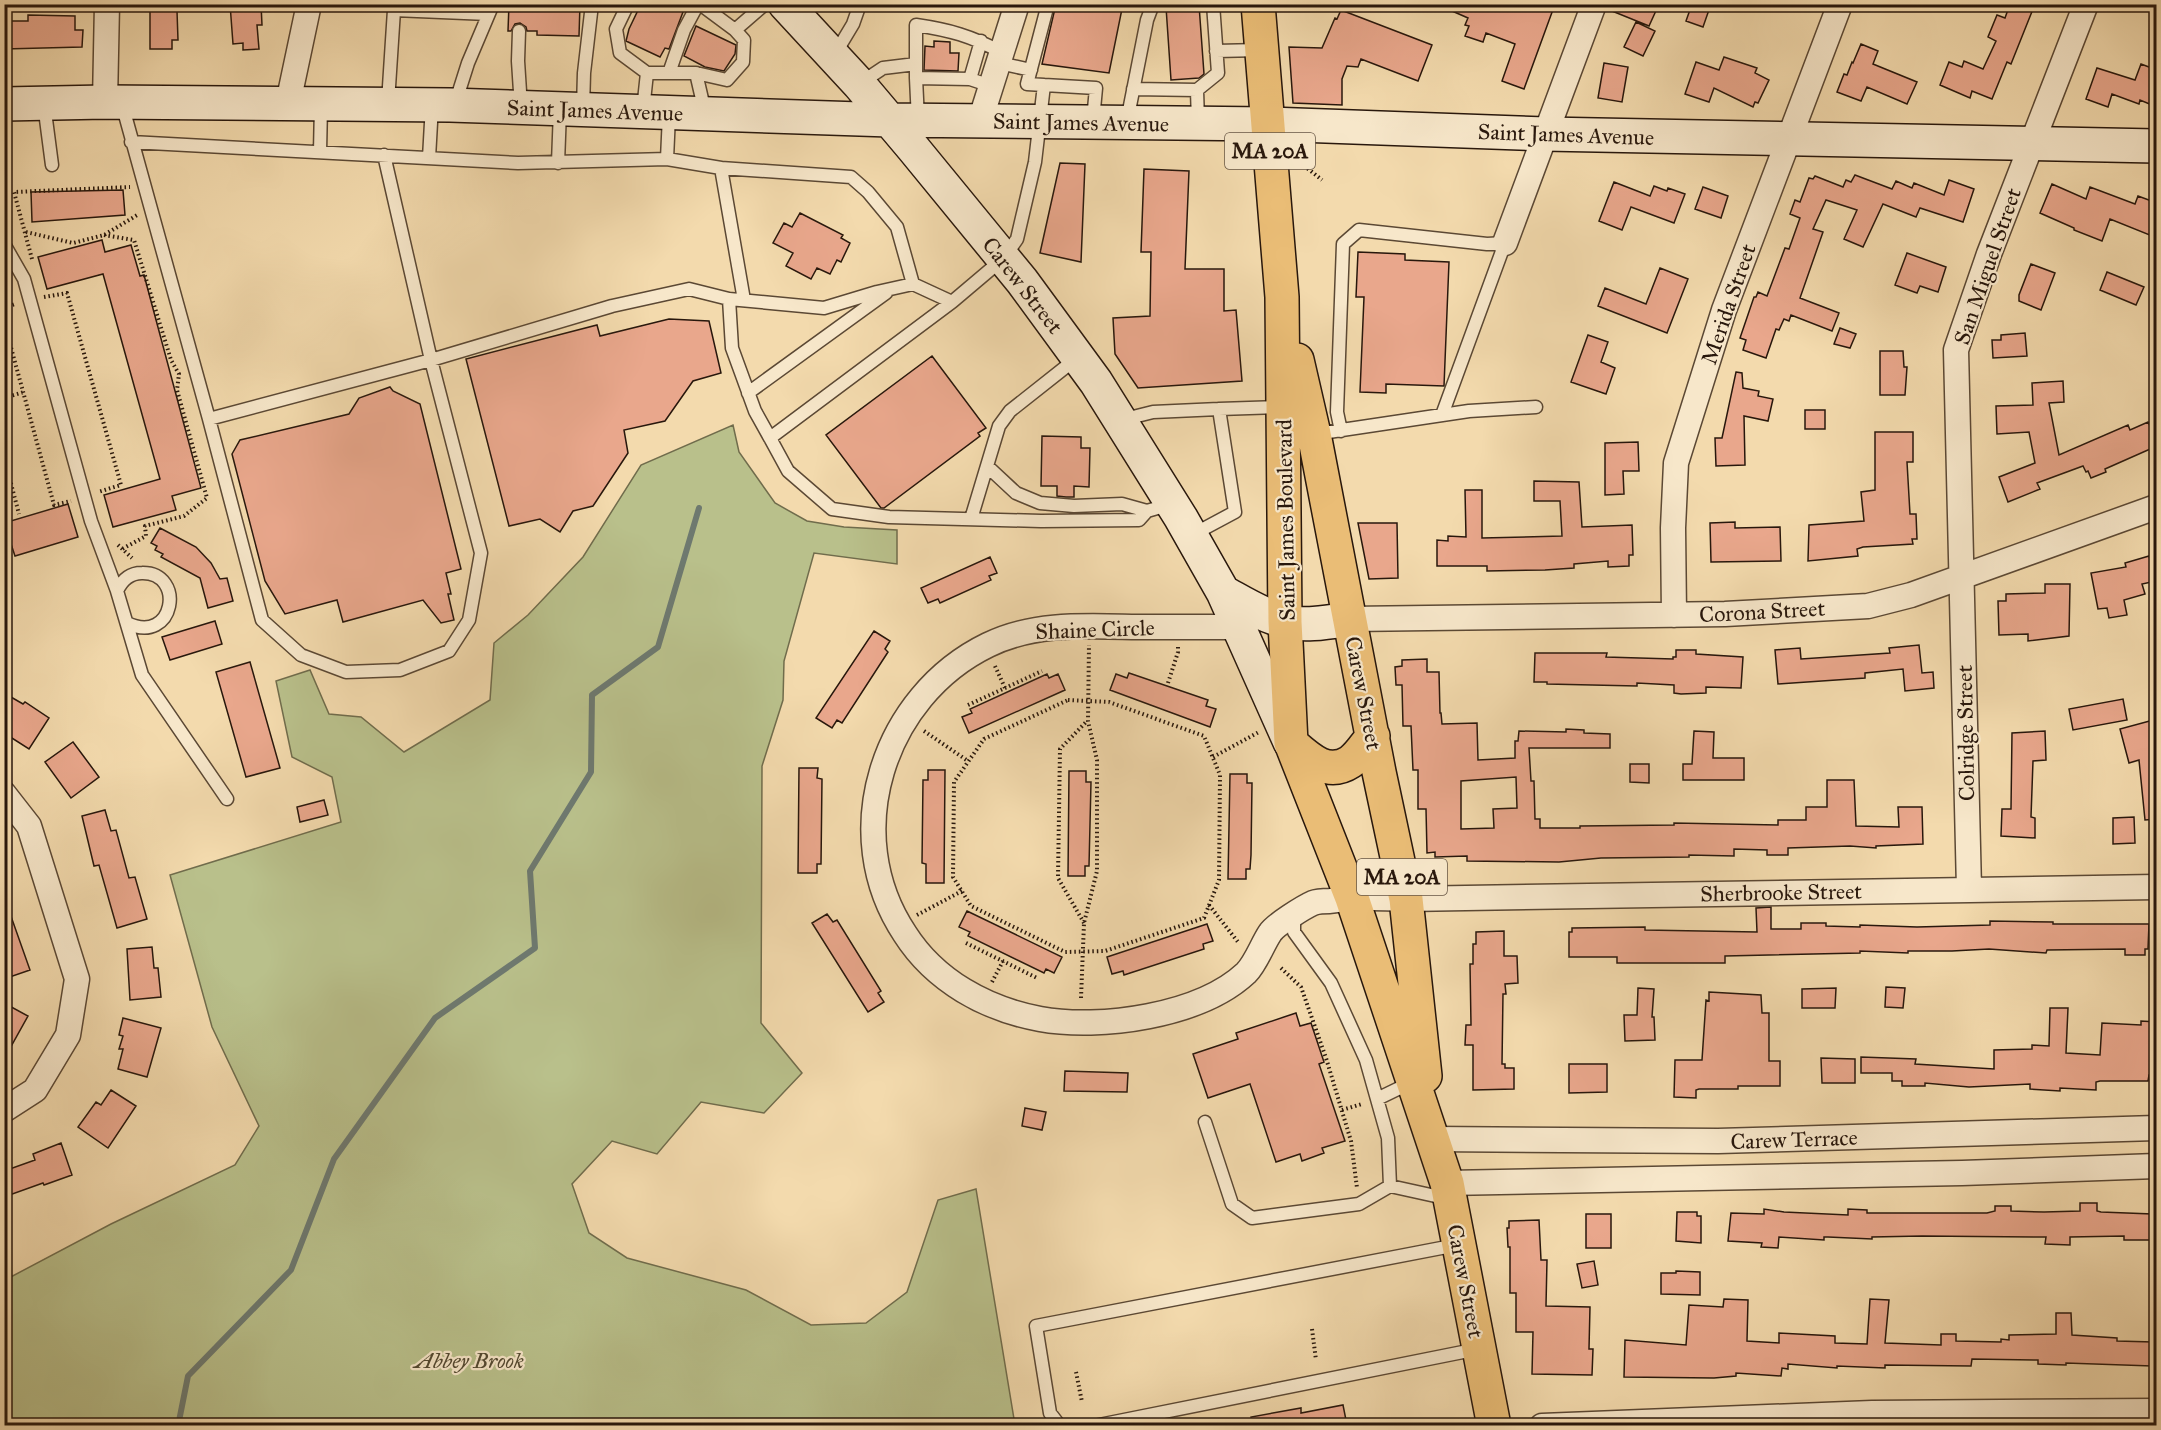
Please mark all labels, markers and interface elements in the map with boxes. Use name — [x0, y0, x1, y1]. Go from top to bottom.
street label: Saint James Avenue — [506, 94, 684, 127]
street label: Saint James Avenue — [993, 107, 1169, 138]
street label: Saint James Avenue — [1477, 118, 1655, 151]
road number: MA 20A — [1225, 133, 1315, 169]
street label: San Miguel Street — [1948, 184, 2027, 348]
street label: Carew Street — [976, 232, 1069, 339]
street label: Merida Street — [1695, 240, 1762, 368]
street label: Saint James Boulevard — [1270, 419, 1301, 621]
street label: Corona Street — [1698, 595, 1826, 628]
street label: Shaine Circle — [1035, 614, 1155, 645]
street label: Carew Street — [1339, 634, 1388, 752]
street label: Colridge Street — [1951, 664, 1980, 801]
road number: MA 20A — [1357, 859, 1447, 895]
street label: Sherbrooke Street — [1700, 878, 1862, 907]
street label: Carew Terrace — [1730, 1124, 1858, 1155]
street label: Carew Street — [1441, 1222, 1490, 1340]
park label: Abbey Brook — [412, 1347, 524, 1374]

